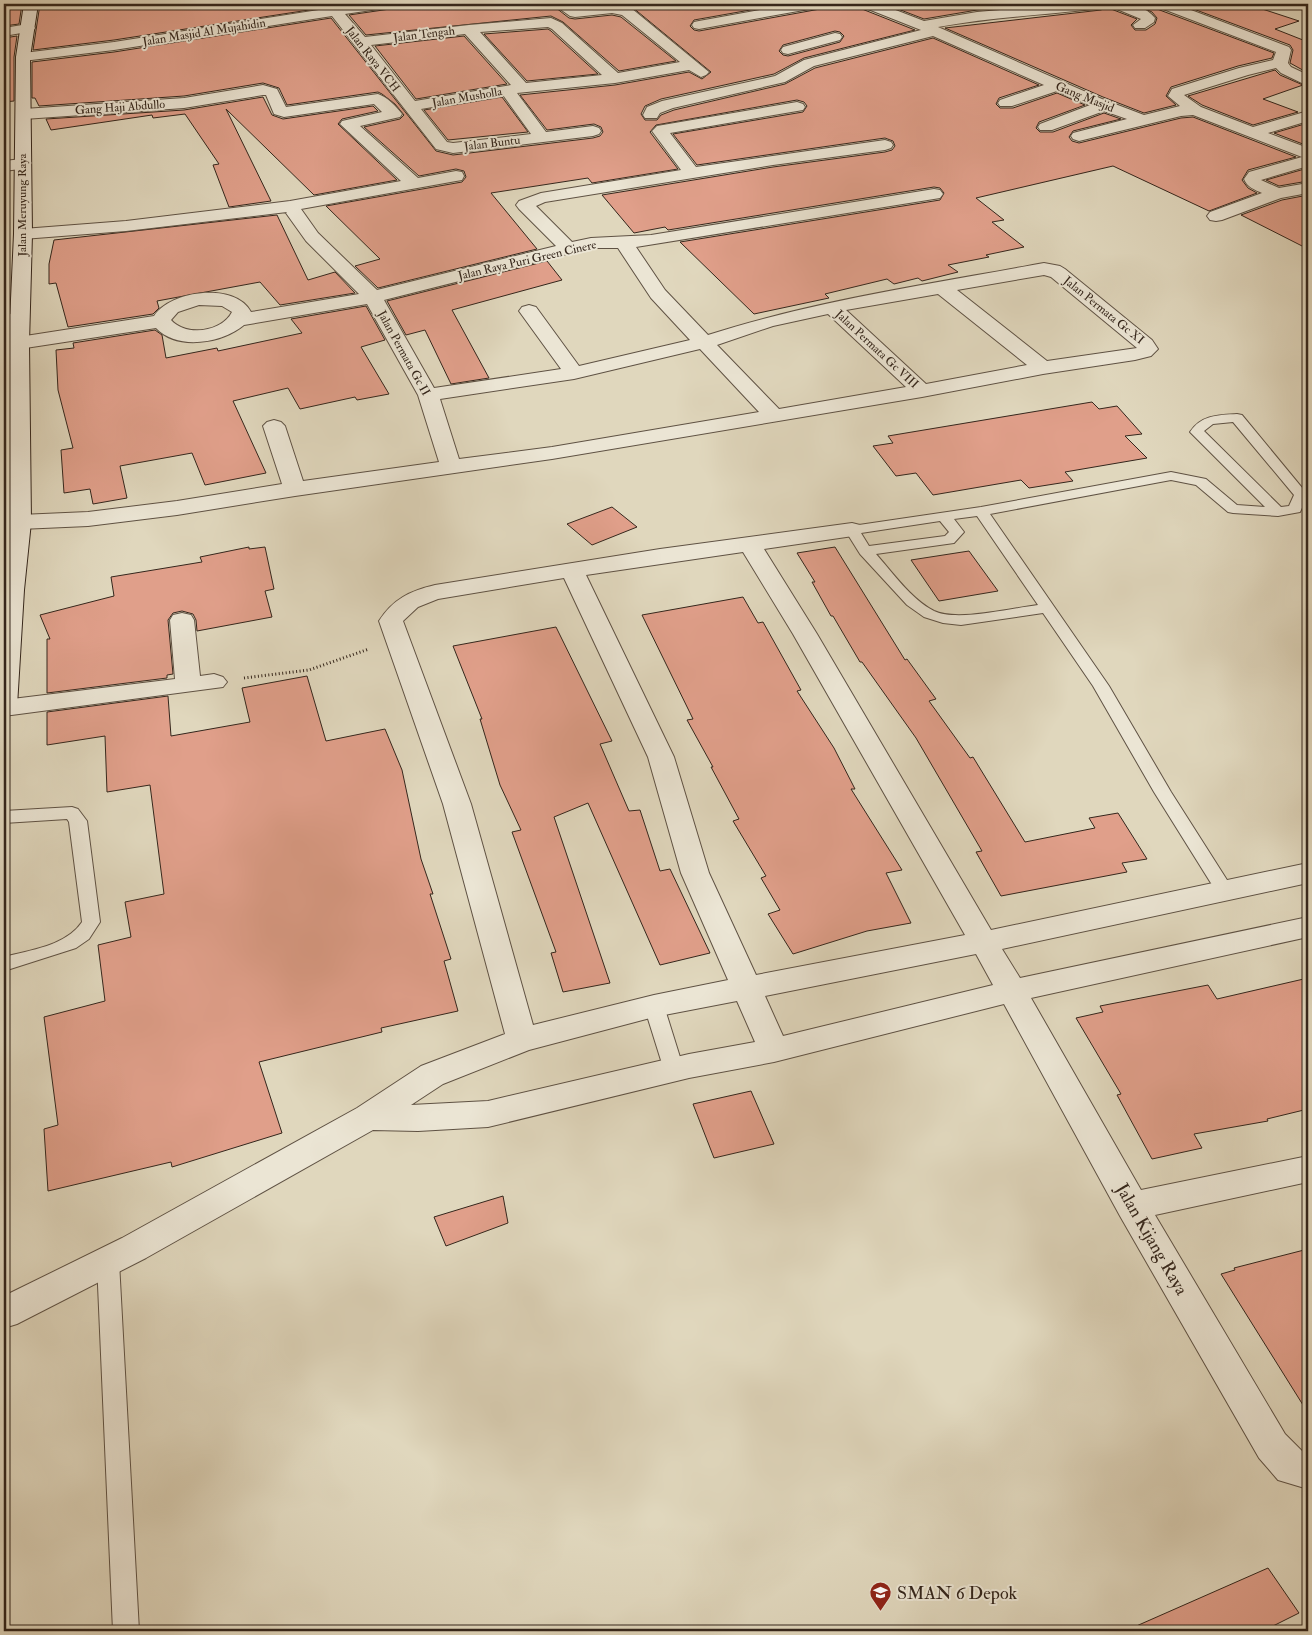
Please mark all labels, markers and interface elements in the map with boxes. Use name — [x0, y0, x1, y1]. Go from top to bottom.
street label: Jalan Masjid Al Mujahidin — [140, 15, 267, 50]
street label: Jalan Raya VCH — [342, 23, 403, 95]
street label: Jalan Tengah — [391, 23, 456, 46]
street label: Gang Masjid — [1053, 79, 1116, 116]
street label: Jalan Musholla — [430, 84, 504, 111]
street label: Gang Haji Abdullo — [74, 97, 166, 118]
street label: Jalan Buntu — [462, 133, 521, 155]
street label: Jalan Meruyung Raya — [15, 152, 30, 258]
street label: Jalan Raya Puri Green Cinere — [455, 237, 598, 284]
street label: Jalan Permata Gc XI — [1059, 273, 1147, 348]
street label: Jalan Permata Gc VIII — [831, 306, 922, 392]
street label: Jalan Permata Gc II — [373, 307, 433, 399]
street label: Jalan Kijang Raya — [1110, 1178, 1193, 1300]
school or university icon: SMAN 6 Depok — [869, 1581, 893, 1612]
place label: SMAN 6 Depok — [897, 1582, 1017, 1605]

